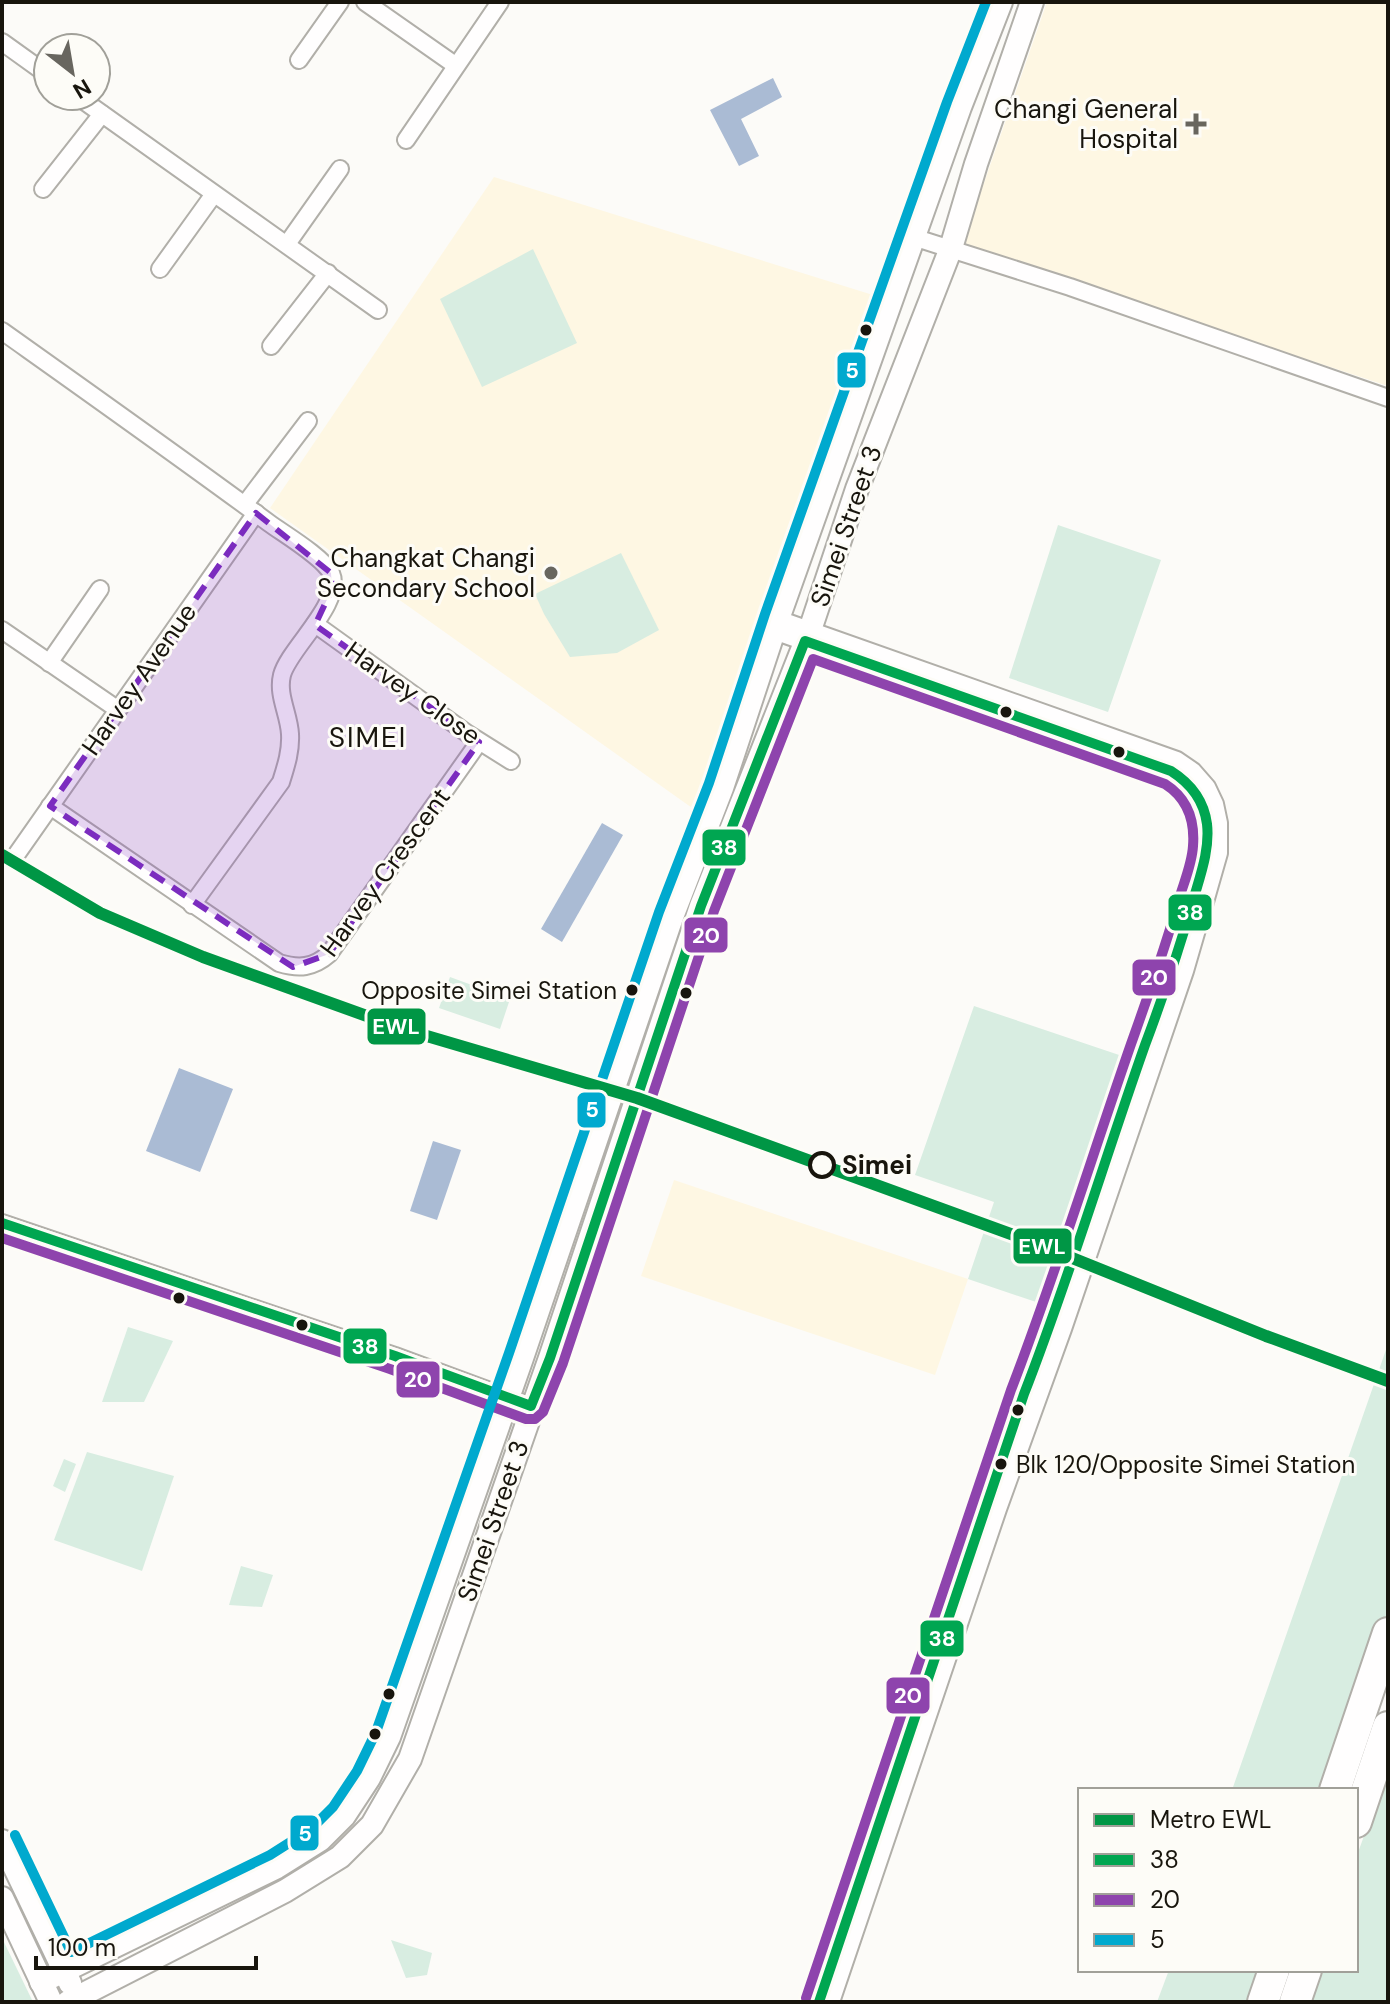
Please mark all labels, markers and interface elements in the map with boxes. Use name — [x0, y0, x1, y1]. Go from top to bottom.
north arrow — [32, 32, 112, 112]
text: N — [68, 72, 96, 105]
place label: Changi General Hospital — [994, 92, 1178, 156]
marker: Changi General Hospital — [1185, 113, 1207, 135]
unlabelled marker — [858, 322, 874, 338]
line badge: 5 — [836, 351, 867, 389]
text: 5 — [845, 356, 859, 385]
street label: Simei Street 3 — [803, 441, 889, 611]
place label: Changkat Changi Secondary School — [317, 541, 535, 605]
marker: Changkat Changi Secondary School — [542, 564, 560, 582]
street label: Harvey Avenue — [74, 596, 204, 762]
street label: Harvey Close — [339, 634, 487, 752]
unlabelled marker — [998, 704, 1014, 720]
district label: SIMEI — [329, 719, 407, 756]
unlabelled marker — [1111, 744, 1127, 760]
street label: Harvey Crescent — [312, 781, 458, 963]
line badge: 38 — [701, 828, 747, 867]
text: 38 — [710, 833, 738, 862]
line badge: 38 — [1167, 893, 1213, 932]
text: 38 — [1176, 898, 1204, 927]
line badge: 20 — [683, 916, 729, 954]
text: 20 — [692, 921, 720, 950]
line badge: 20 — [1131, 958, 1177, 997]
text: 20 — [1140, 963, 1168, 992]
place label: Opposite Simei Station — [361, 975, 617, 1006]
marker: Opposite Simei Station — [624, 982, 640, 998]
unlabelled marker — [678, 985, 694, 1001]
line badge: EWL — [366, 1007, 427, 1046]
text: EWL — [372, 1012, 420, 1041]
line badge: 5 — [576, 1091, 607, 1129]
text: 5 — [585, 1095, 599, 1124]
place label: Simei — [842, 1148, 912, 1182]
marker: Simei — [809, 1152, 835, 1178]
line badge: EWL — [1012, 1227, 1073, 1265]
text: EWL — [1018, 1232, 1066, 1261]
unlabelled marker — [171, 1290, 187, 1306]
unlabelled marker — [294, 1317, 310, 1333]
line badge: 38 — [342, 1327, 388, 1365]
text: 38 — [351, 1332, 379, 1361]
line badge: 20 — [395, 1360, 441, 1399]
text: 20 — [404, 1365, 432, 1394]
unlabelled marker — [1010, 1402, 1026, 1418]
street label: Simei Street 3 — [450, 1436, 536, 1606]
place label: Blk 120/Opposite Simei Station — [1016, 1449, 1355, 1480]
marker: Blk 120/Opposite Simei Station — [993, 1456, 1009, 1472]
line badge: 38 — [919, 1619, 965, 1658]
text: 38 — [928, 1624, 956, 1653]
line badge: 20 — [885, 1676, 931, 1715]
text: 20 — [894, 1681, 922, 1710]
unlabelled marker — [381, 1686, 397, 1702]
unlabelled marker — [367, 1726, 383, 1742]
legend — [1078, 1788, 1358, 1972]
text: Metro EWL — [1150, 1804, 1271, 1835]
line badge: 5 — [289, 1814, 320, 1852]
text: 5 — [298, 1819, 312, 1848]
text: 38 — [1150, 1844, 1179, 1875]
text: 20 — [1150, 1884, 1180, 1915]
scale bar — [36, 1920, 256, 1970]
text: 5 — [1150, 1924, 1165, 1955]
text: 100 m — [48, 1932, 116, 1963]

